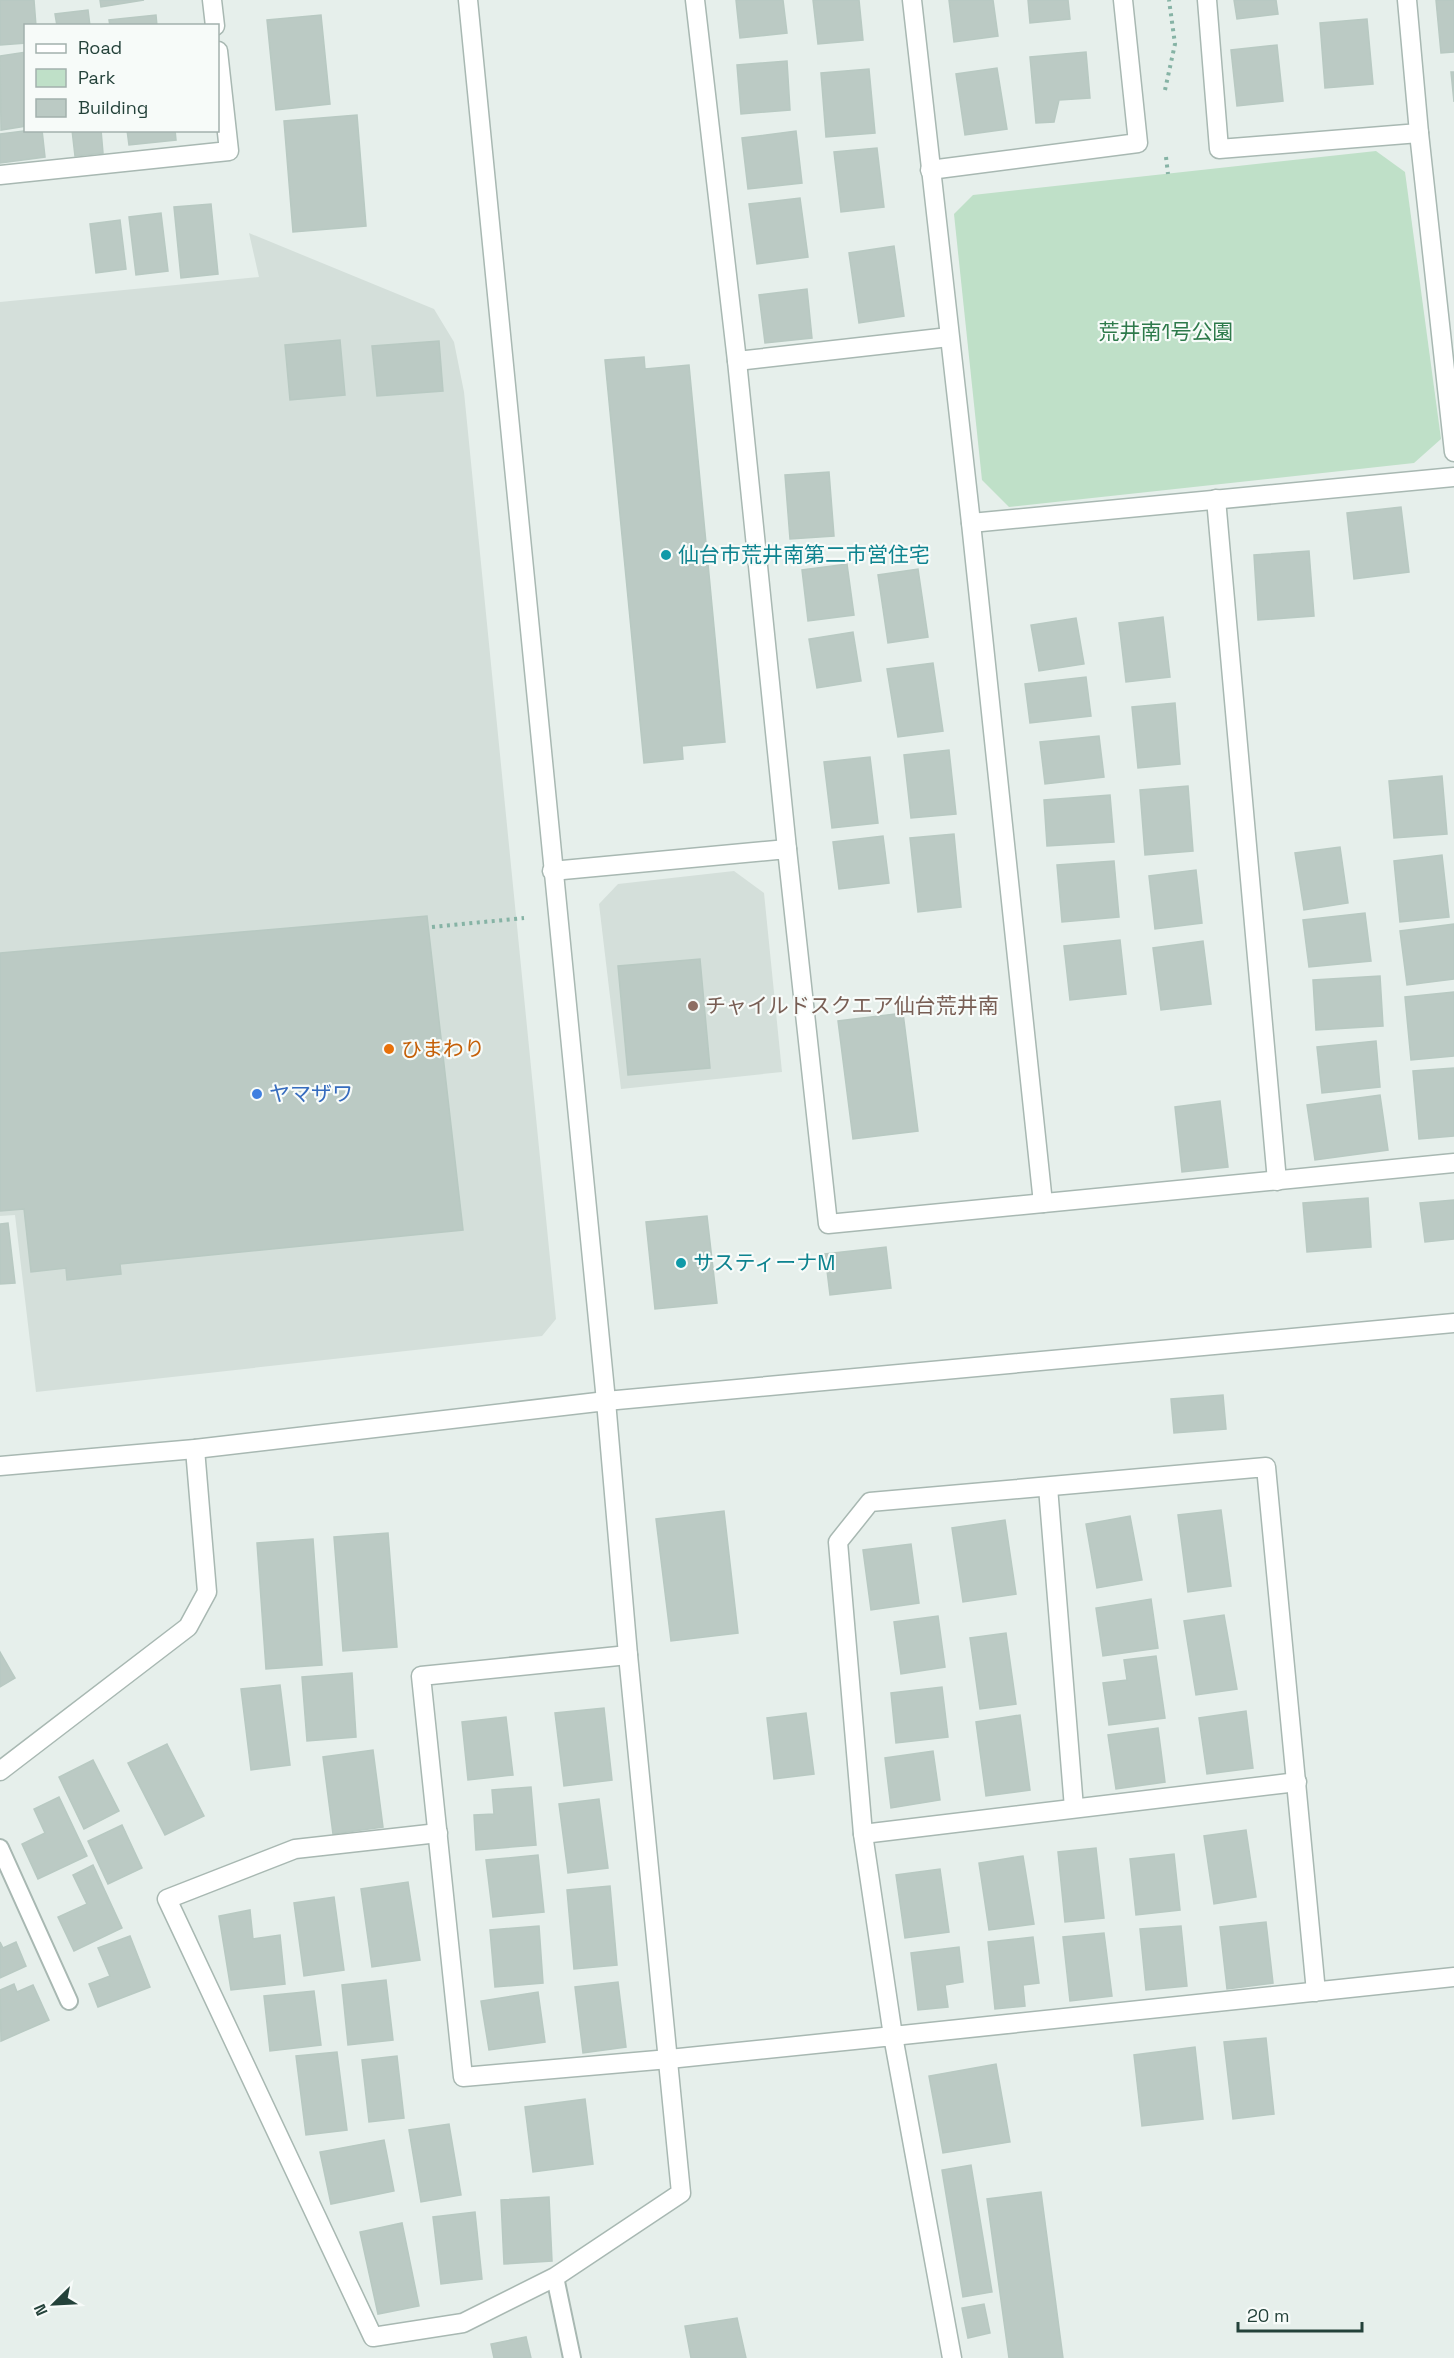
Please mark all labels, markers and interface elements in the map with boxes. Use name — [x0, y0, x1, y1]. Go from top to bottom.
legend — [24, 24, 219, 132]
text: Road — [78, 36, 122, 59]
text: Park — [78, 66, 116, 89]
text: Building — [78, 96, 148, 119]
park label: 荒井南1号公園 — [1099, 318, 1233, 345]
place label: 仙台市荒井南第二市営住宅 — [678, 541, 930, 568]
marker: 仙台市荒井南第二市営住宅 — [659, 548, 673, 562]
place label: チャイルドスクエア仙台荒井南 — [705, 992, 999, 1019]
marker: チャイルドスクエア仙台荒井南 — [686, 999, 700, 1013]
place label: ひまわり — [401, 1035, 485, 1062]
marker: ひまわり — [382, 1042, 396, 1056]
place label: ヤマザワ — [269, 1080, 353, 1107]
marker: ヤマザワ — [250, 1087, 264, 1101]
place label: サスティーナM — [693, 1249, 835, 1276]
marker: サスティーナM — [674, 1256, 688, 1270]
north arrow — [24, 2274, 84, 2334]
scale bar — [1238, 2295, 1362, 2333]
text: N — [29, 2301, 53, 2319]
text: 20 m — [1247, 2304, 1290, 2327]

